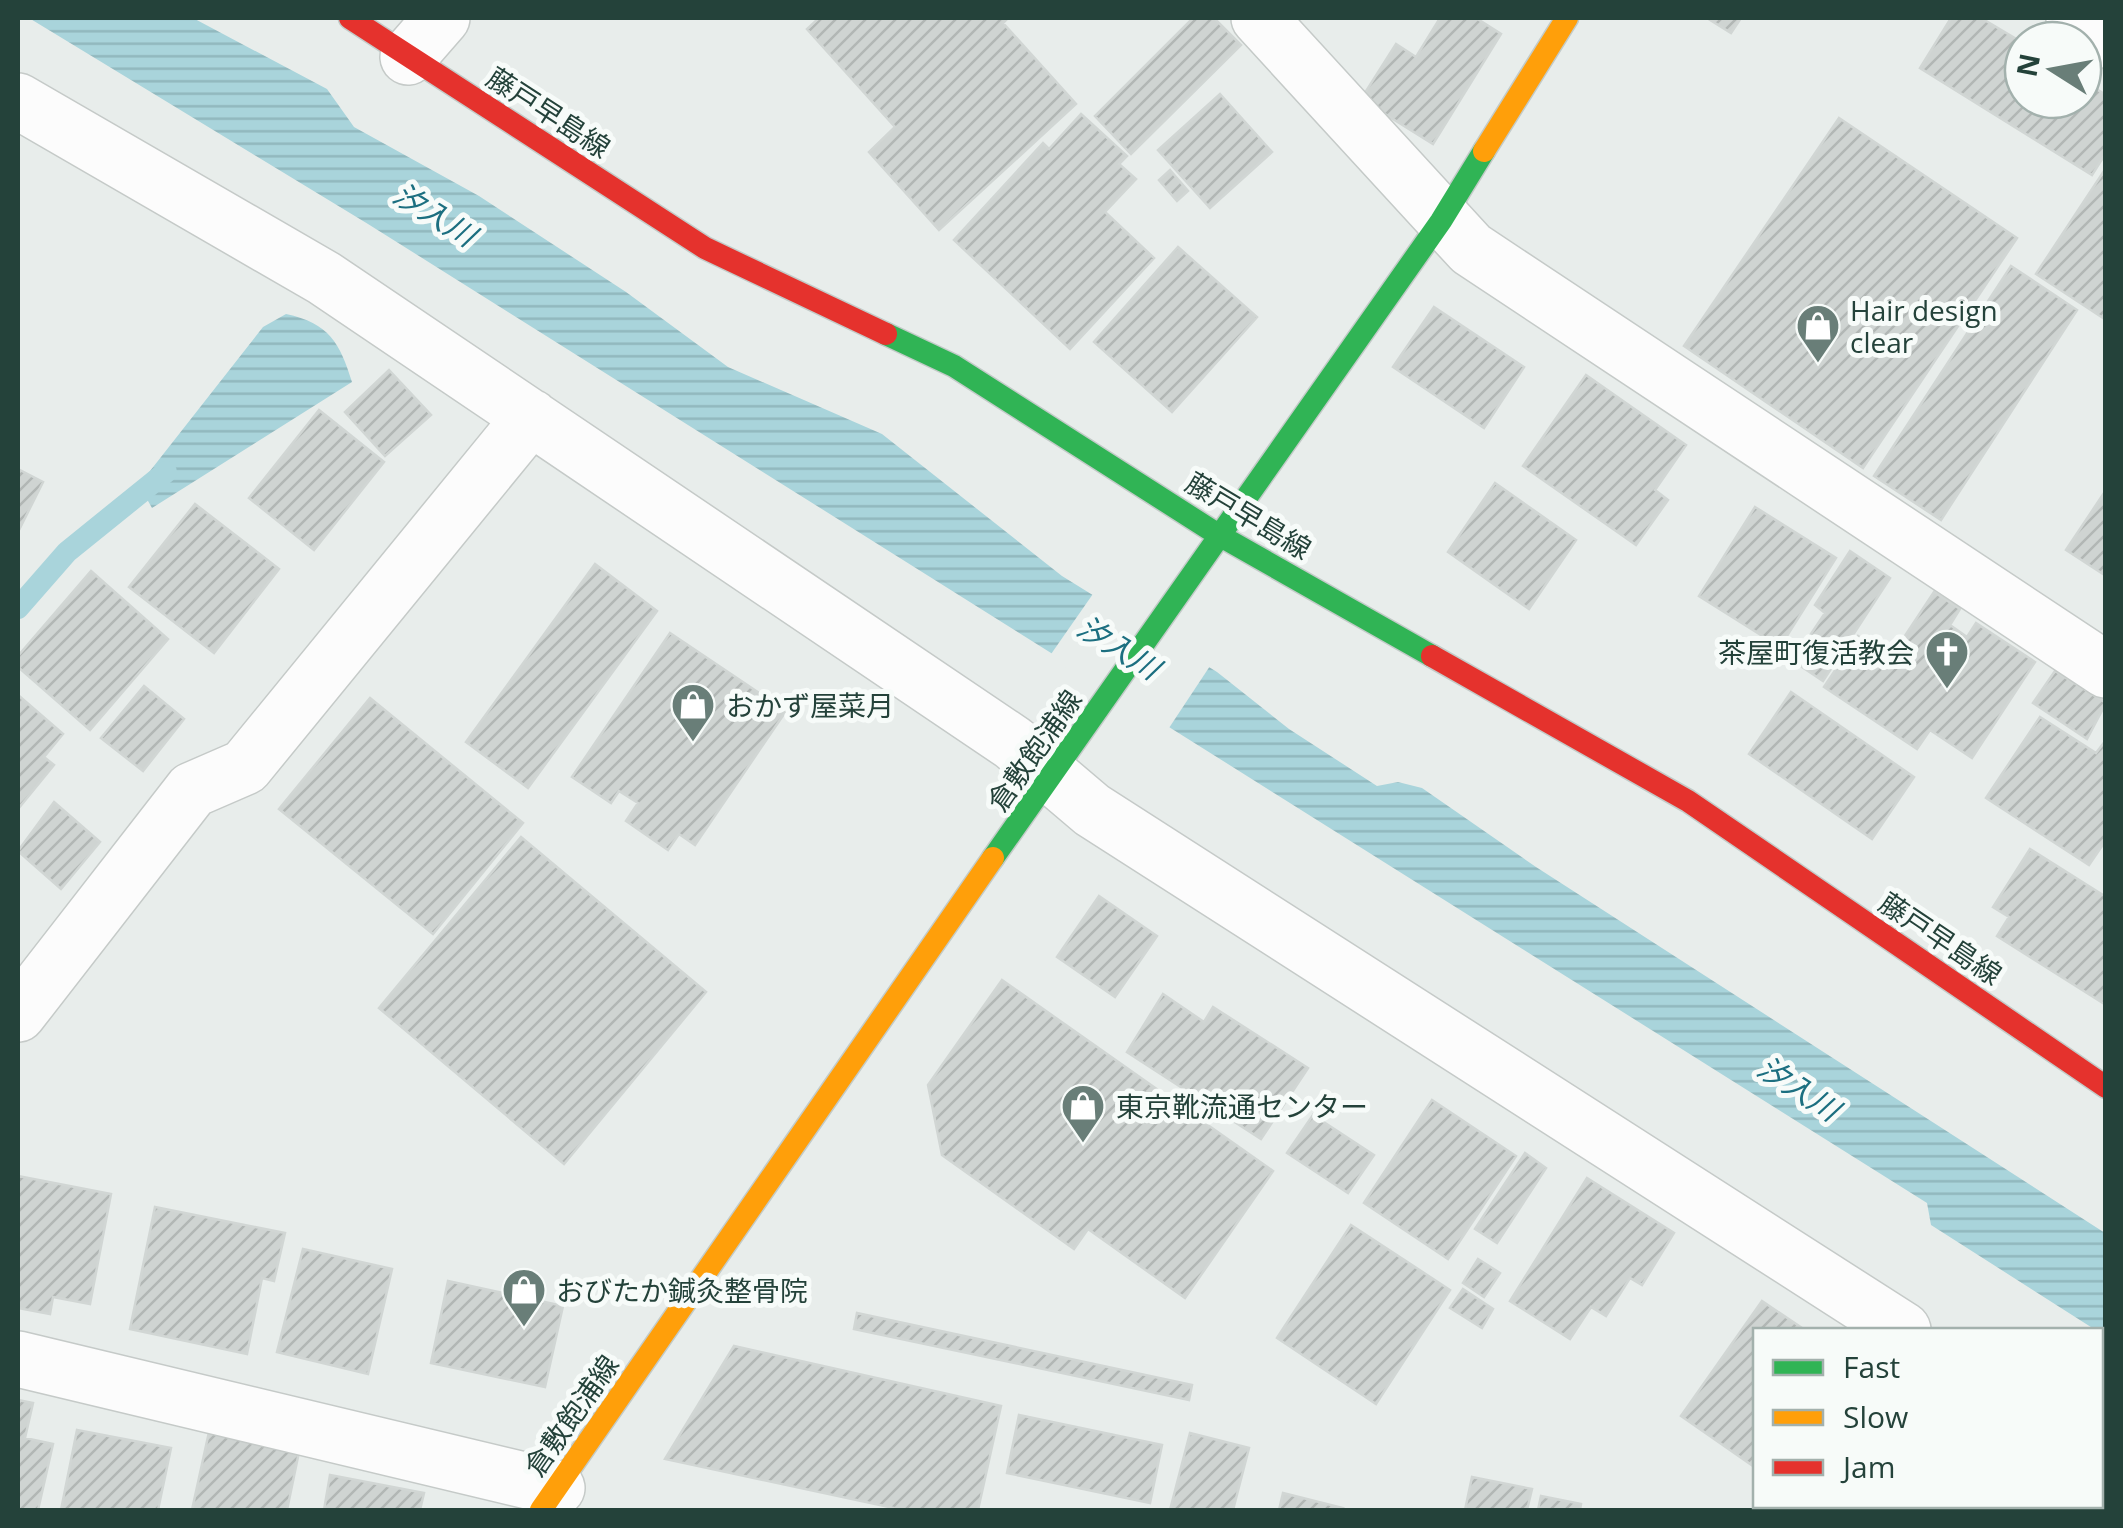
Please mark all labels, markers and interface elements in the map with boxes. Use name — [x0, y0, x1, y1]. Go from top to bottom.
north arrow — [2003, 20, 2103, 120]
text: N — [2007, 50, 2048, 80]
street label: 藤戸早島線 — [480, 58, 618, 166]
water label: 汐入川 — [386, 173, 487, 257]
place label: Hair design clear — [1850, 291, 1998, 361]
shop icon: Hair design clear — [1795, 303, 1841, 364]
street label: 藤戸早島線 — [1179, 463, 1319, 567]
water label: 汐入川 — [1070, 606, 1171, 690]
church icon: 茶屋町復活教会 — [1924, 629, 1970, 690]
place label: 茶屋町復活教会 — [1718, 633, 1914, 671]
shop icon: おかず屋菜月 — [670, 682, 716, 743]
street label: 倉敷飽浦線 — [978, 682, 1090, 818]
place label: おかず屋菜月 — [726, 686, 894, 724]
street label: 藤戸早島線 — [1872, 883, 2010, 993]
water label: 汐入川 — [1750, 1046, 1850, 1131]
shop icon: 東京靴流通センター — [1060, 1083, 1106, 1144]
place label: 東京靴流通センター — [1116, 1087, 1368, 1125]
shop icon: おびたか鍼灸整骨院 — [501, 1267, 547, 1328]
place label: おびたか鍼灸整骨院 — [556, 1271, 808, 1309]
legend — [1753, 1328, 2103, 1508]
text: Fast — [1843, 1346, 1900, 1387]
street label: 倉敷飽浦線 — [515, 1347, 627, 1483]
text: Slow — [1843, 1396, 1908, 1437]
text: Jam — [1840, 1446, 1896, 1487]

